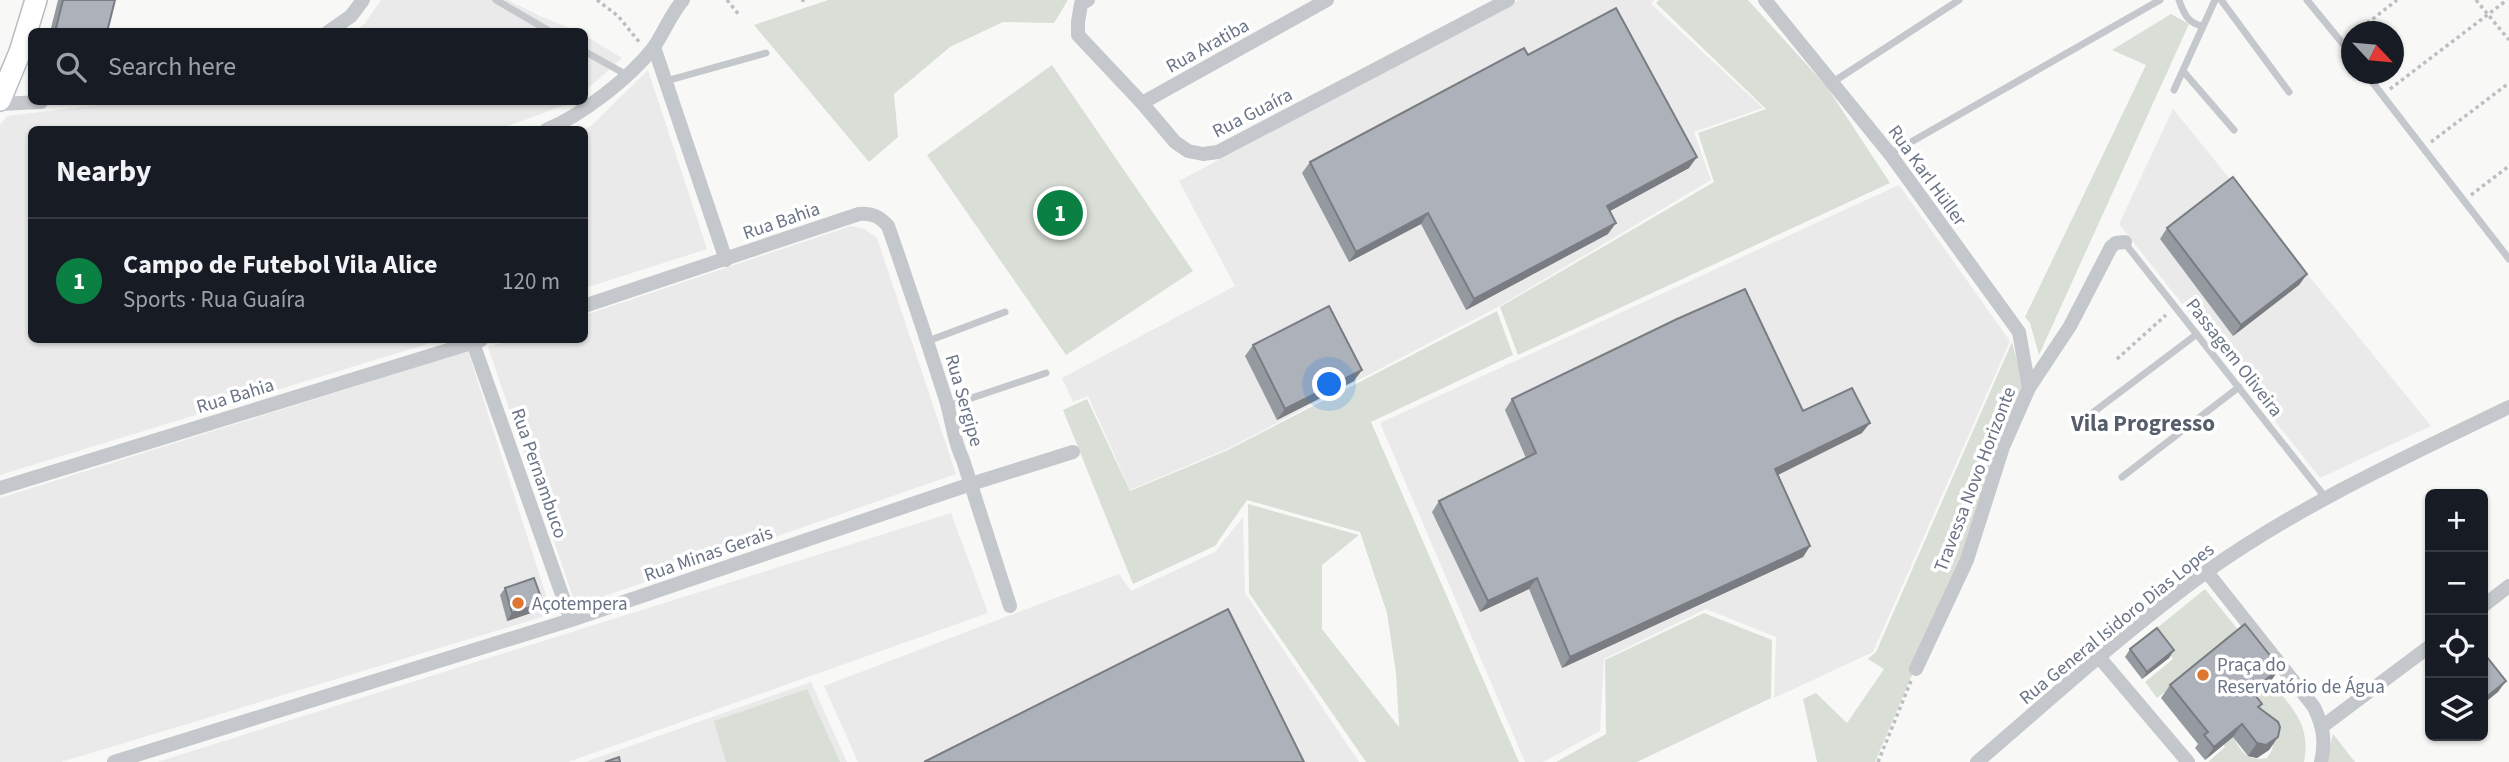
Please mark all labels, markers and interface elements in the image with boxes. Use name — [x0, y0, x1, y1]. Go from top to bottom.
street label: Rua Aratiba — [1161, 12, 1254, 80]
north arrow — [2341, 21, 2404, 84]
search box — [28, 28, 588, 105]
icon: search — [52, 48, 90, 86]
text: Search here — [108, 48, 236, 85]
street label: Rua Guaíra — [1208, 82, 1297, 145]
street label: Rua Karl Hüller — [1881, 120, 1973, 232]
text: Nearby — [56, 150, 151, 193]
pin: 1 — [1037, 187, 1083, 239]
street label: Rua Bahia — [739, 196, 824, 247]
text: Campo de Futebol Vila Alice — [123, 246, 437, 283]
text: 1 — [73, 265, 85, 298]
text: 120 m — [502, 265, 560, 298]
text: Sports · Rua Guaíra — [123, 283, 305, 316]
street label: Passagem Oliveira — [2179, 293, 2289, 423]
street label: Rua Sergipe — [938, 351, 990, 450]
your location — [1312, 367, 1346, 401]
street label: Rua Bahia — [193, 372, 278, 421]
street label: Travessa Novo Horizonte — [1928, 383, 2023, 576]
street label: Rua Pernambuco — [504, 405, 573, 542]
district label: Vila Progresso — [2070, 407, 2215, 440]
map controls — [2425, 489, 2488, 741]
button: + — [2425, 489, 2488, 552]
street label: Rua Minas Gerais — [641, 520, 776, 589]
street label: Rua General Isidoro Dias Lopes — [2014, 537, 2220, 711]
button: − — [2425, 552, 2488, 615]
place label: Açotempera — [532, 591, 628, 618]
marker: Açotempera — [510, 595, 526, 611]
button: locate — [2425, 615, 2488, 678]
place label: Praça do Reservatório de Água — [2217, 652, 2385, 701]
marker: Praça do Reservatório de Água — [2195, 667, 2211, 683]
button: layers — [2425, 678, 2488, 741]

